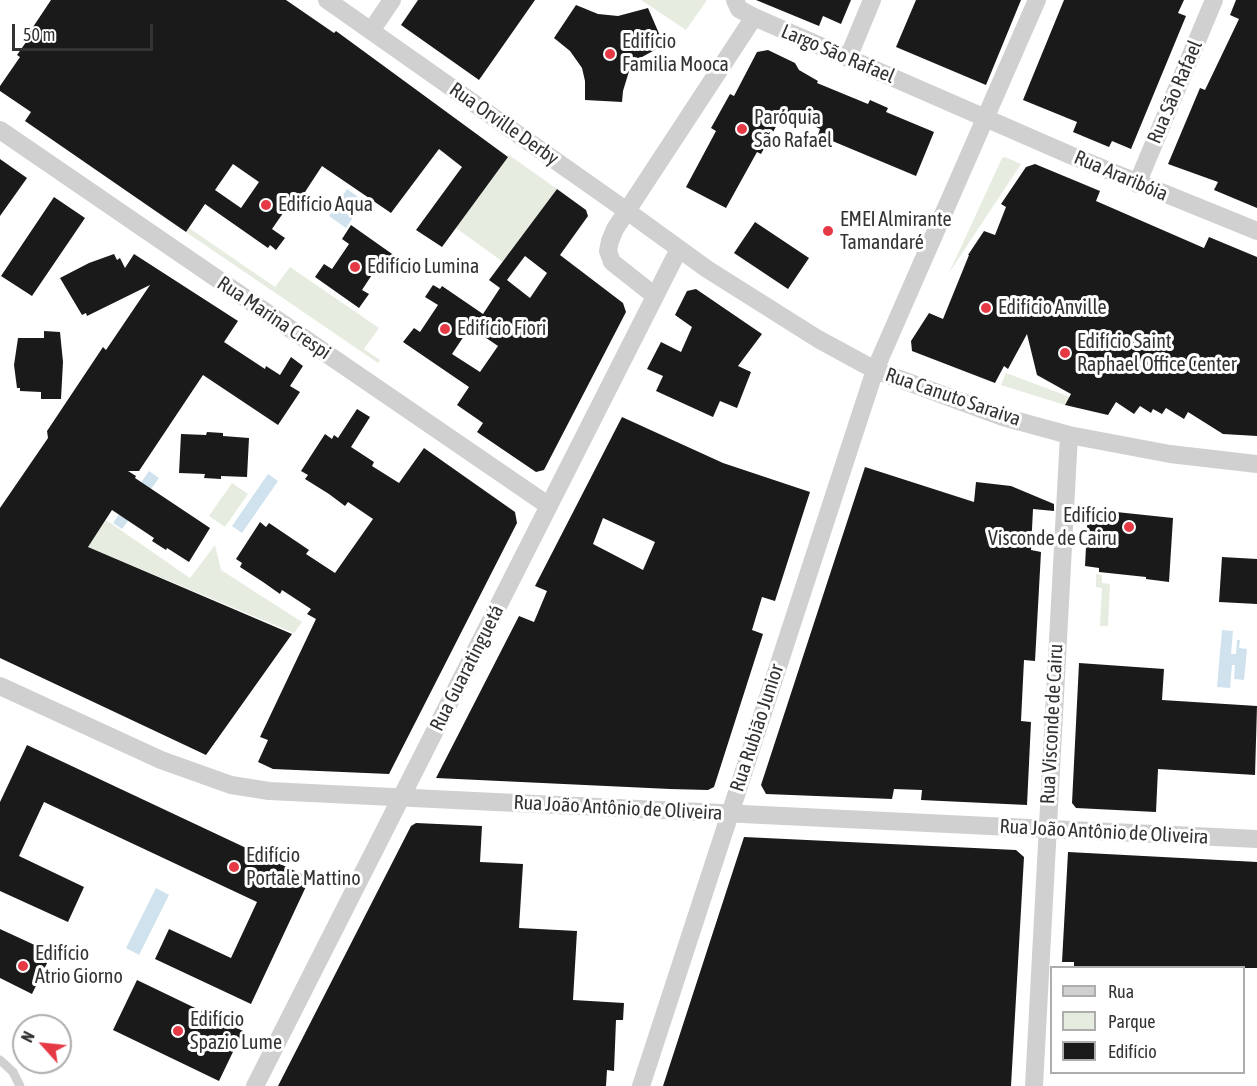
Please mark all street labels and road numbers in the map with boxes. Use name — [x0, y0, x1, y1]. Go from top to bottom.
street label: Largo São Rafael — [778, 19, 898, 89]
street label: Rua São Rafael — [1142, 37, 1208, 147]
street label: Rua Orville Derby — [445, 77, 563, 171]
street label: Rua Araribóia — [1070, 145, 1172, 207]
street label: Rua Marina Crespi — [213, 271, 335, 365]
street label: Rua Canuto Saraiva — [882, 363, 1024, 431]
street label: Rua Guaratinguetá — [425, 601, 509, 735]
street label: Rua Visconde de Cairu — [1036, 643, 1068, 805]
street label: Rua Rubião Junior — [725, 661, 789, 795]
street label: Rua João Antônio de Oliveira — [513, 791, 723, 825]
street label: Rua João Antônio de Oliveira — [999, 815, 1209, 849]

